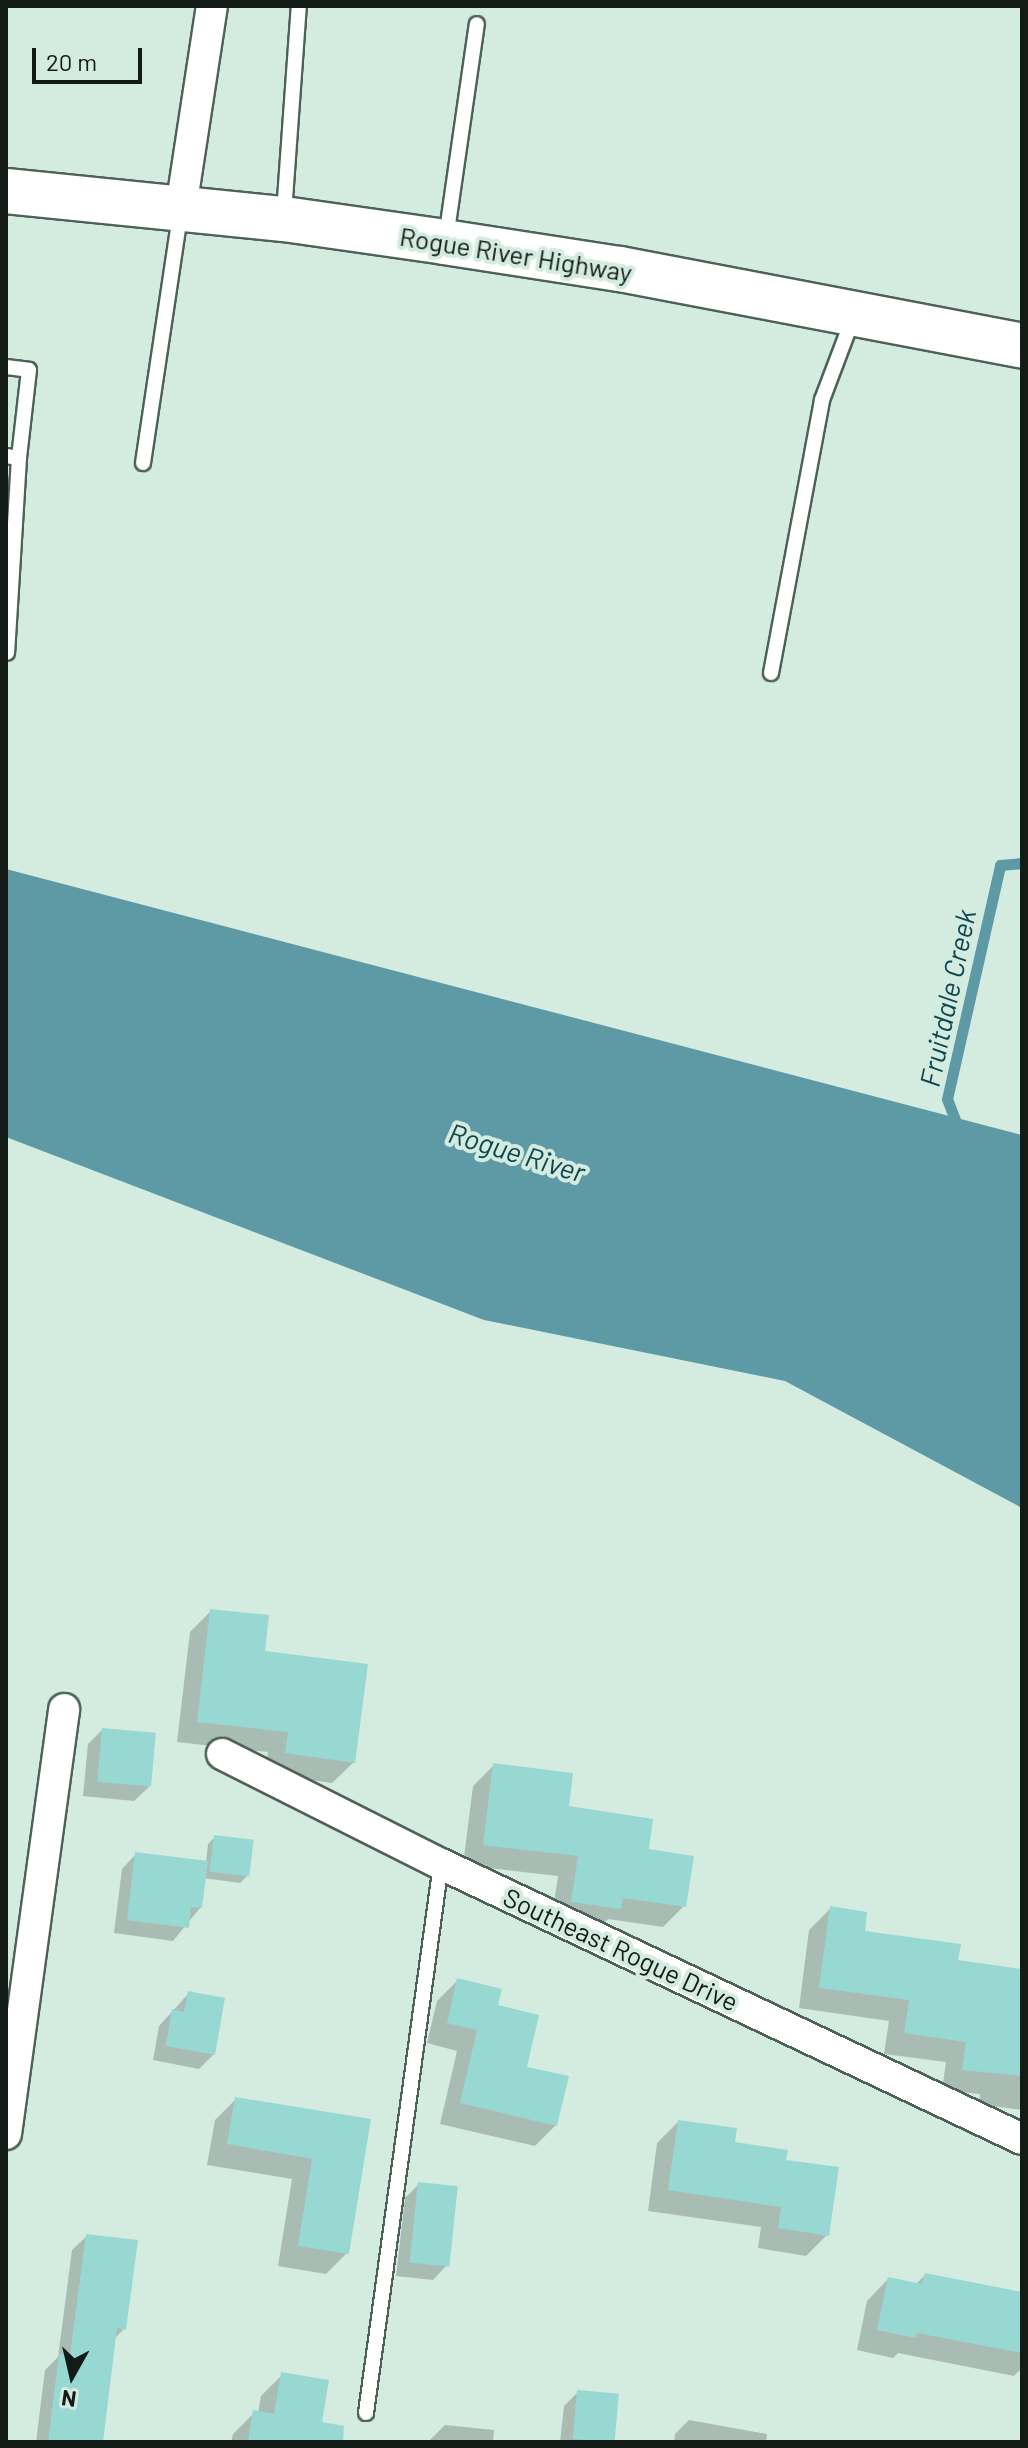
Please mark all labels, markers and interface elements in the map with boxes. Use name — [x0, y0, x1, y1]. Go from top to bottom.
scale bar — [36, 32, 146, 82]
text: 20 m — [46, 47, 97, 76]
street label: Rogue River Highway — [398, 220, 634, 288]
water label: Fruitdale Creek — [912, 906, 982, 1090]
water label: Rogue River — [445, 1115, 589, 1189]
street label: Southeast Rogue Drive — [499, 1881, 743, 2017]
north arrow — [32, 2336, 112, 2416]
text: N — [60, 2386, 78, 2414]

